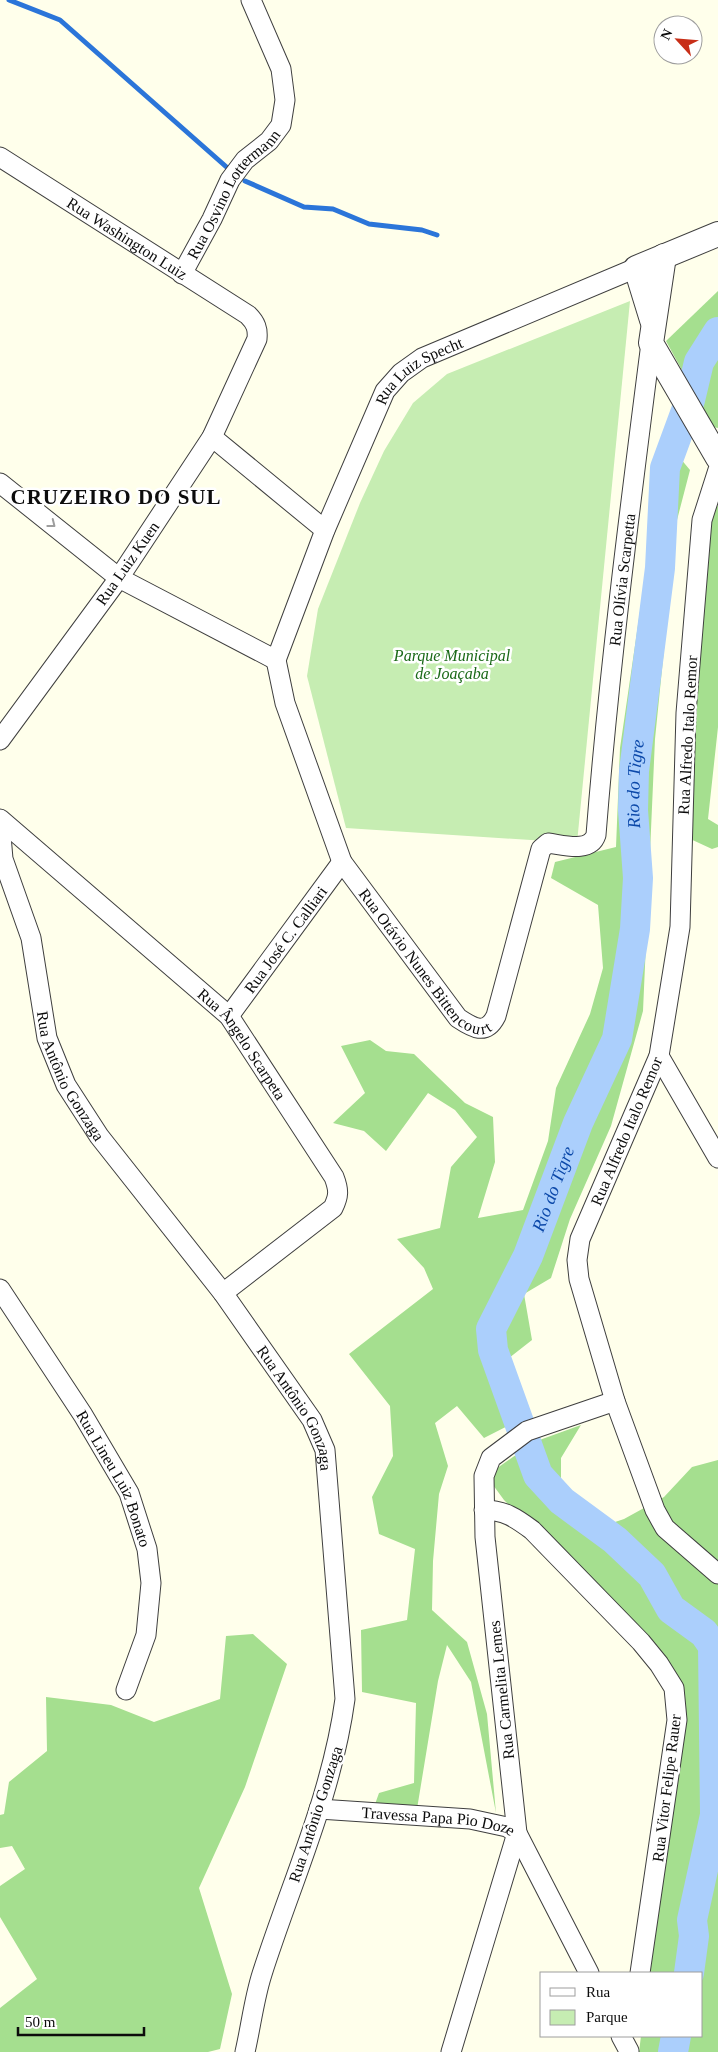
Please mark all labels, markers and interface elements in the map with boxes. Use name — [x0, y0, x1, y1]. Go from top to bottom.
north arrow — [653, 15, 703, 65]
text: N — [658, 27, 676, 42]
street label: Rua Osvino Lottermann — [184, 126, 283, 262]
street label: Rua Washington Luiz — [64, 194, 190, 283]
street label: Rua Luiz Specht — [372, 334, 466, 407]
district label: CRUZEIRO DO SUL — [10, 485, 222, 509]
street label: Rua Olívia Scarpetta — [606, 513, 638, 647]
street label: Rua Luiz Kuen — [92, 518, 162, 608]
one-way arrow — [46, 519, 55, 527]
park label: Parque Municipal de Joaçaba — [393, 647, 511, 683]
street label: Rua Alfredo Italo Remor — [675, 654, 700, 815]
water label: Rio do Tigre — [623, 738, 648, 830]
street label: Rua José C. Calliari — [241, 883, 331, 996]
street label: Rua Otávio Nunes Bittencourt — [356, 885, 495, 1038]
street label: Rua Ângelo Scarpeta — [194, 985, 289, 1103]
street label: Rua Antônio Gonzaga — [34, 1010, 108, 1144]
street label: Rua Alfredo Italo Remor — [587, 1054, 666, 1208]
water label: Rio do Tigre — [528, 1144, 578, 1235]
street label: Rua Antônio Gonzaga — [254, 1343, 335, 1471]
street label: Rua Lineu Luiz Bonato — [73, 1407, 154, 1549]
street label: Rua Carmelita Lemes — [486, 1620, 517, 1760]
street label: Rua Vitor Felipe Rauer — [649, 1713, 685, 1863]
street label: Rua Antônio Gonzaga — [285, 1744, 346, 1885]
street label: Travessa Papa Pio Doze — [361, 1804, 518, 1839]
legend — [540, 1972, 703, 2037]
text: Rua — [586, 1984, 611, 2000]
scale bar — [18, 2004, 144, 2036]
text: Parque — [586, 2009, 628, 2025]
text: 50 m — [25, 2014, 56, 2030]

